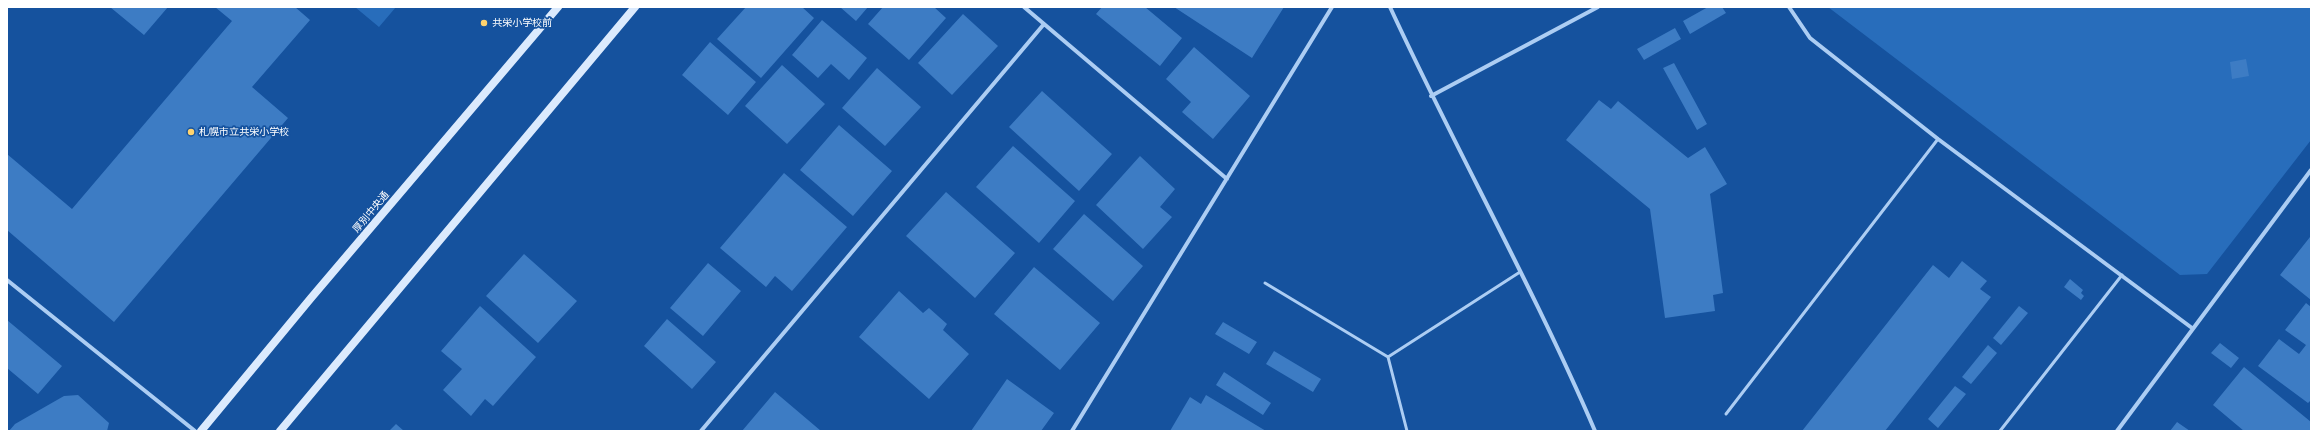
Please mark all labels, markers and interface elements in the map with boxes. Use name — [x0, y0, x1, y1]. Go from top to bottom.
place label: 共栄小学校前 — [492, 17, 552, 29]
marker: 共栄小学校前 — [479, 18, 489, 28]
place label: 札幌市立共栄小学校 — [199, 126, 289, 138]
marker: 札幌市立共栄小学校 — [186, 127, 196, 137]
street label: 厚別中央通 — [350, 189, 392, 235]

